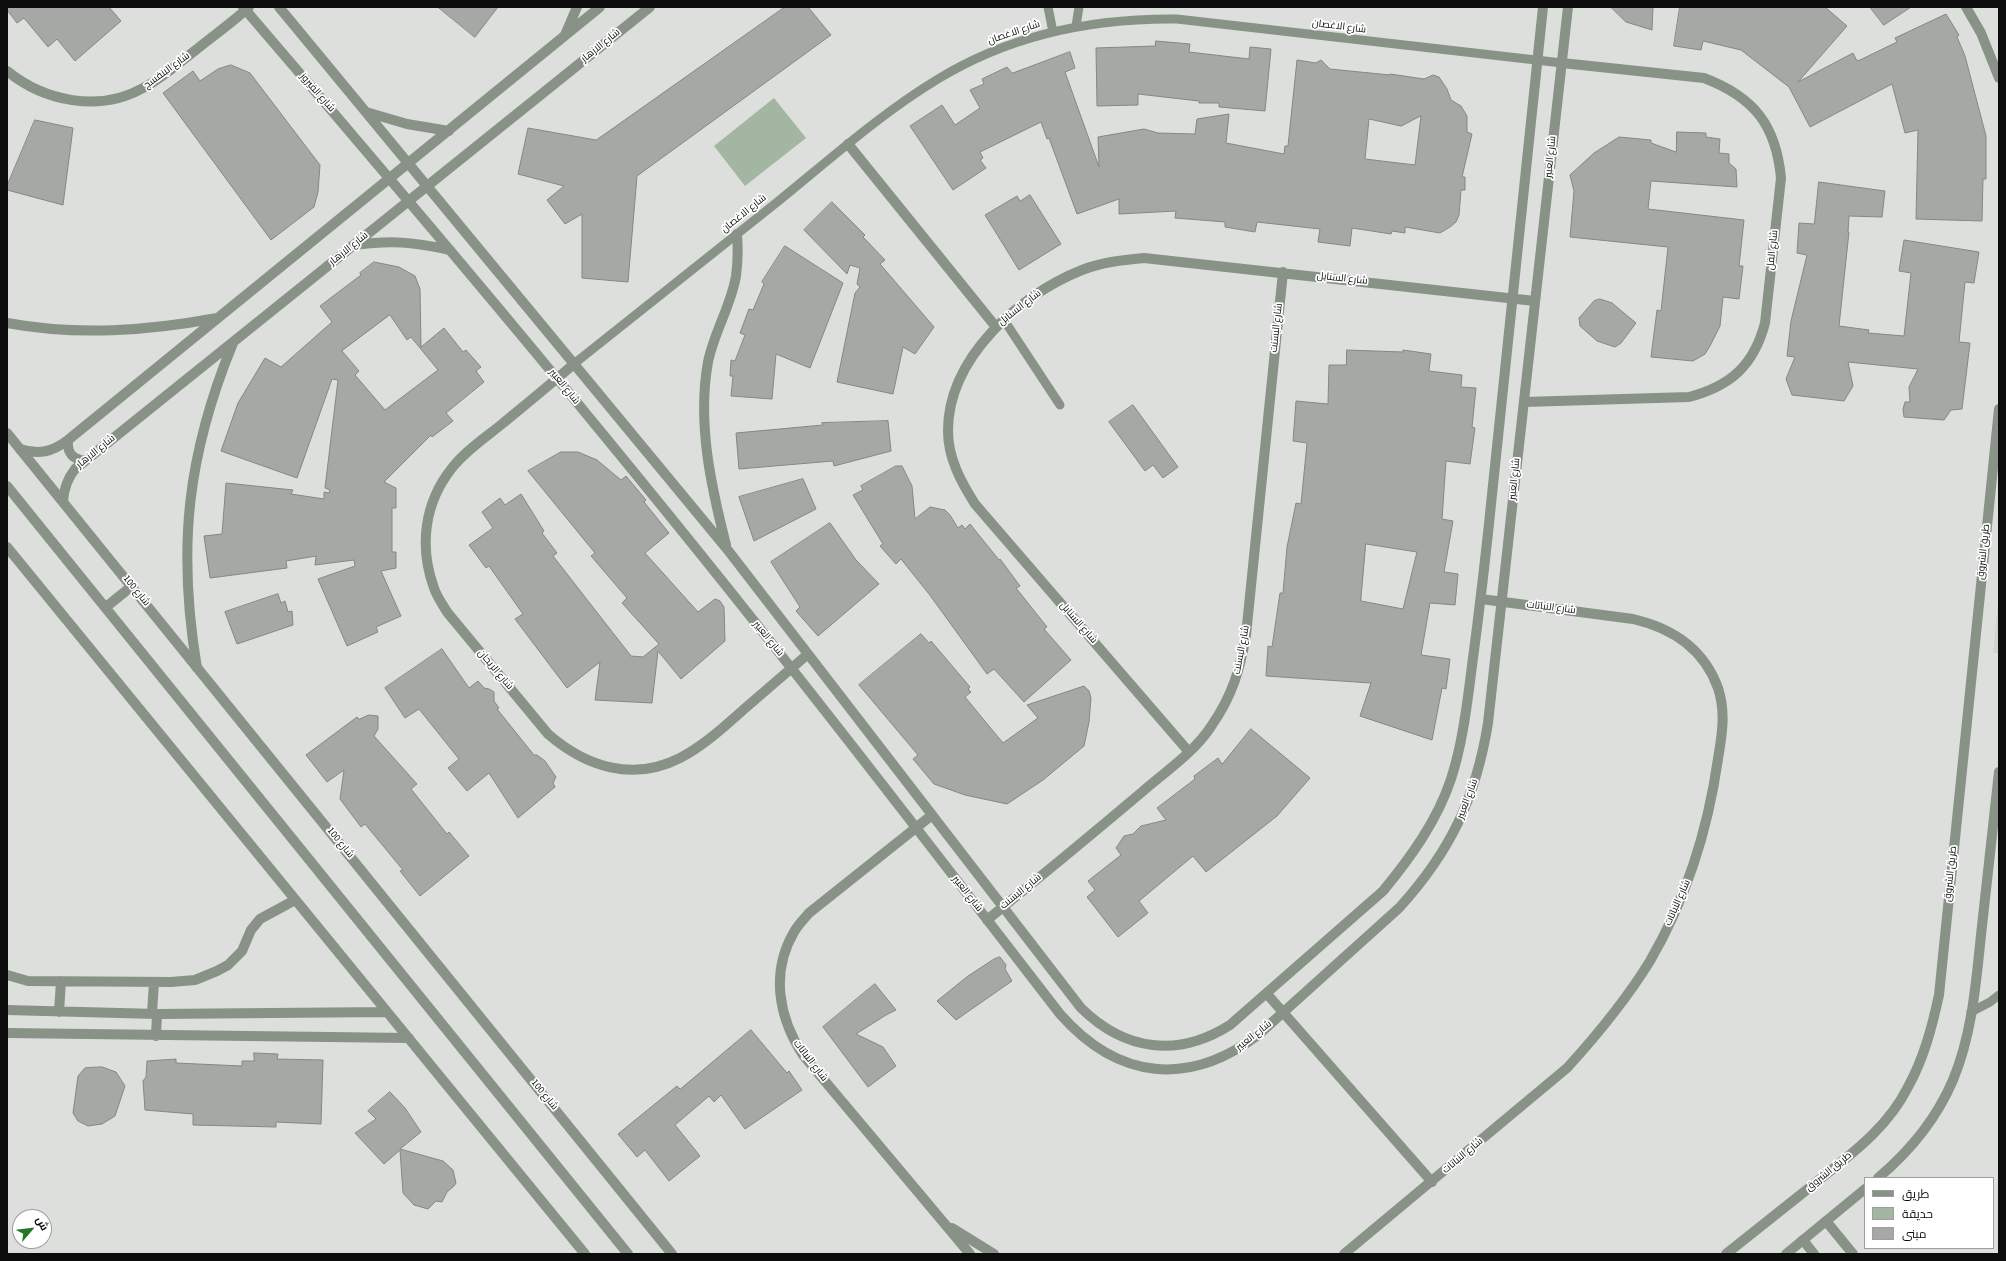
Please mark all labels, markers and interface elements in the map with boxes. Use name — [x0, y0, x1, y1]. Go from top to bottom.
street label: شارع الاغصان — [986, 18, 1042, 48]
street label: شارع الاغصان — [1311, 18, 1367, 36]
street label: شارع الازهار — [579, 27, 623, 65]
street label: شارع البنفسج — [142, 50, 192, 92]
street label: شارع الفيروز — [297, 71, 337, 115]
street label: شارع العبير — [1543, 135, 1559, 179]
street label: شارع الاغصان — [719, 192, 769, 236]
street label: شارع الفل — [1765, 229, 1781, 271]
street label: شارع الازهار — [327, 230, 371, 268]
street label: شارع السنابل — [1316, 270, 1368, 288]
street label: شارع السنابل — [996, 288, 1044, 328]
street label: شارع البسنت — [1268, 303, 1286, 353]
street label: شارع العبير — [546, 367, 582, 407]
street label: شارع الازهار — [74, 433, 118, 471]
street label: شارع العبير — [1507, 457, 1523, 501]
street label: طريق الشروق — [1975, 524, 1993, 580]
street label: شارع 100 — [120, 573, 152, 609]
street label: شارع النباتات — [1526, 599, 1576, 617]
street label: شارع السنابل — [1057, 600, 1099, 646]
street label: شارع العبير — [750, 619, 786, 659]
street label: شارع البسنت — [1231, 625, 1253, 675]
street label: شارع الريحان — [475, 647, 515, 693]
street label: شارع العبير — [1455, 777, 1481, 821]
street label: شارع 100 — [324, 825, 356, 861]
street label: طريق الشروق — [1942, 846, 1960, 902]
street label: شارع البسنت — [998, 872, 1044, 912]
street label: شارع العبير — [949, 874, 985, 914]
street label: شارع النباتات — [1663, 878, 1693, 928]
street label: شارع العبير — [1234, 1018, 1274, 1054]
street label: شارع النباتات — [790, 1038, 830, 1084]
street label: شارع 100 — [528, 1077, 560, 1113]
street label: شارع النباتات — [1440, 1136, 1486, 1176]
street label: طريق الشروق — [1804, 1150, 1854, 1194]
legend — [1864, 1177, 1994, 1249]
text: طريق — [1902, 1186, 1929, 1203]
text: حديقة — [1902, 1206, 1933, 1223]
north arrow — [12, 1209, 52, 1249]
text: ش — [32, 1214, 52, 1233]
text: مبنى — [1902, 1226, 1927, 1243]

